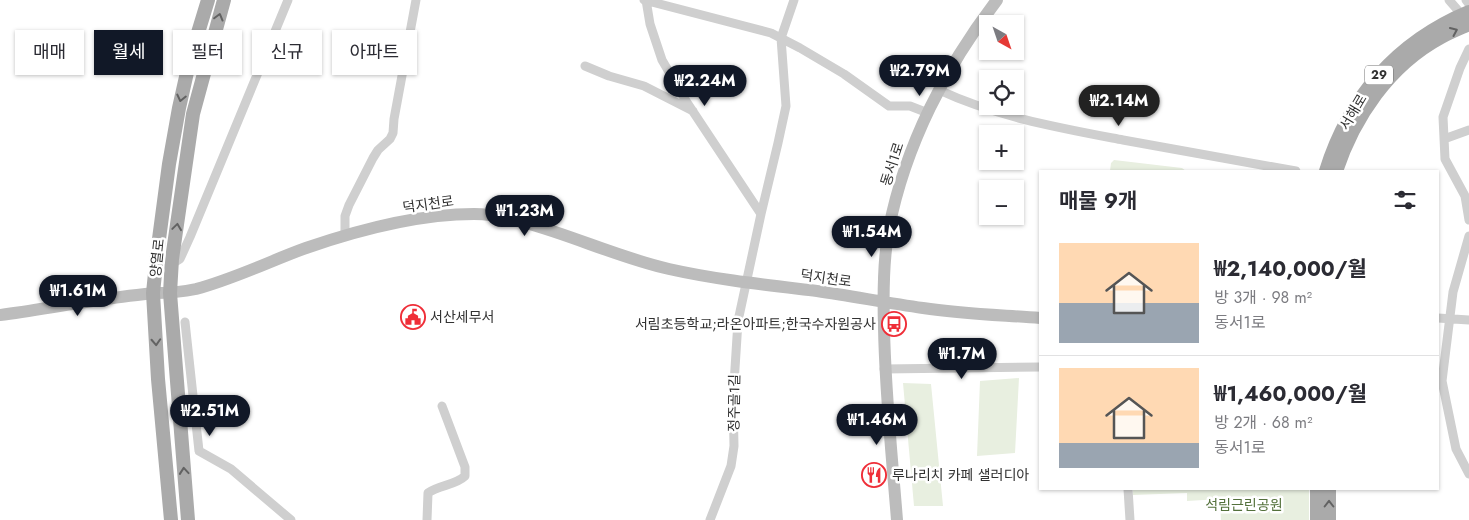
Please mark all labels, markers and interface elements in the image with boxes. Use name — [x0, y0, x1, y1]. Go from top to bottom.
one-way arrow — [213, 12, 224, 21]
north arrow — [979, 15, 1024, 60]
map controls — [979, 15, 1024, 225]
one-way arrow — [1449, 26, 1458, 37]
chip: 매매 — [15, 30, 84, 75]
chip: 월세 — [94, 30, 163, 75]
chip: 필터 — [173, 30, 242, 75]
chip: 신규 — [252, 30, 322, 75]
chip: 아파트 — [332, 30, 417, 75]
pin: ₩2.79M — [879, 54, 961, 97]
text: ₩2.79M — [890, 59, 950, 82]
pin: ₩2.24M — [664, 64, 746, 107]
road number: 29 — [1365, 66, 1393, 84]
text: ₩2.24M — [674, 69, 736, 92]
button: locate — [979, 70, 1024, 115]
pin: ₩2.14M — [1078, 84, 1160, 127]
text: ₩2.14M — [1090, 89, 1148, 112]
street label: 서해로 — [1334, 90, 1372, 134]
one-way arrow — [176, 93, 187, 102]
button: + — [979, 125, 1024, 170]
street label: 동서1로 — [876, 139, 908, 188]
button: − — [979, 180, 1024, 225]
text: 매물 9개 — [1059, 186, 1137, 216]
icon: filters — [1391, 186, 1419, 214]
street label: 덕지천로 — [401, 190, 455, 217]
pin: ₩1.23M — [484, 194, 566, 237]
text: ₩1.23M — [496, 199, 554, 222]
pin: ₩1.54M — [831, 216, 913, 258]
text: ₩1.54M — [843, 220, 901, 243]
one-way arrow — [171, 223, 181, 231]
street label: 양열로 — [145, 238, 169, 278]
text: ₩2,140,000/월 — [1214, 254, 1367, 284]
icon: home — [1099, 263, 1159, 323]
street label: 덕지천로 — [799, 265, 853, 292]
pin: ₩1.61M — [37, 274, 119, 317]
text: ₩1.61M — [50, 279, 106, 302]
text: 방 3개 · 98 m² — [1214, 286, 1312, 309]
public building icon: 서산세무서 — [400, 304, 426, 330]
place label: 서산세무서 — [430, 307, 494, 327]
bus stop icon: 서림초등학교;라온아파트;한국수자원공사 — [881, 311, 907, 337]
text: 동서1로 — [1214, 311, 1265, 334]
place label: 서림초등학교;라온아파트;한국수자원공사 — [635, 314, 876, 334]
one-way arrow — [151, 338, 162, 346]
pin: ₩1.7M — [927, 338, 997, 380]
text: ₩1.7M — [939, 342, 985, 365]
street label: 정주골1길 — [723, 374, 745, 432]
text: ₩1,460,000/월 — [1214, 379, 1367, 409]
icon: home — [1099, 388, 1159, 448]
pin: ₩2.51M — [169, 394, 251, 437]
text: ₩2.51M — [181, 399, 239, 422]
pin: ₩1.46M — [836, 404, 918, 446]
text: ₩1.46M — [848, 408, 906, 431]
text: 방 2개 · 68 m² — [1214, 411, 1313, 434]
text: 동서1로 — [1214, 436, 1265, 459]
restaurant icon: 루나리치 카페 샐러디아 — [861, 462, 887, 488]
place label: 루나리치 카페 샐러디아 — [892, 465, 1029, 485]
one-way arrow — [178, 467, 189, 475]
park label: 석림근린공원 — [1205, 495, 1283, 515]
one-way arrow — [1324, 500, 1334, 508]

